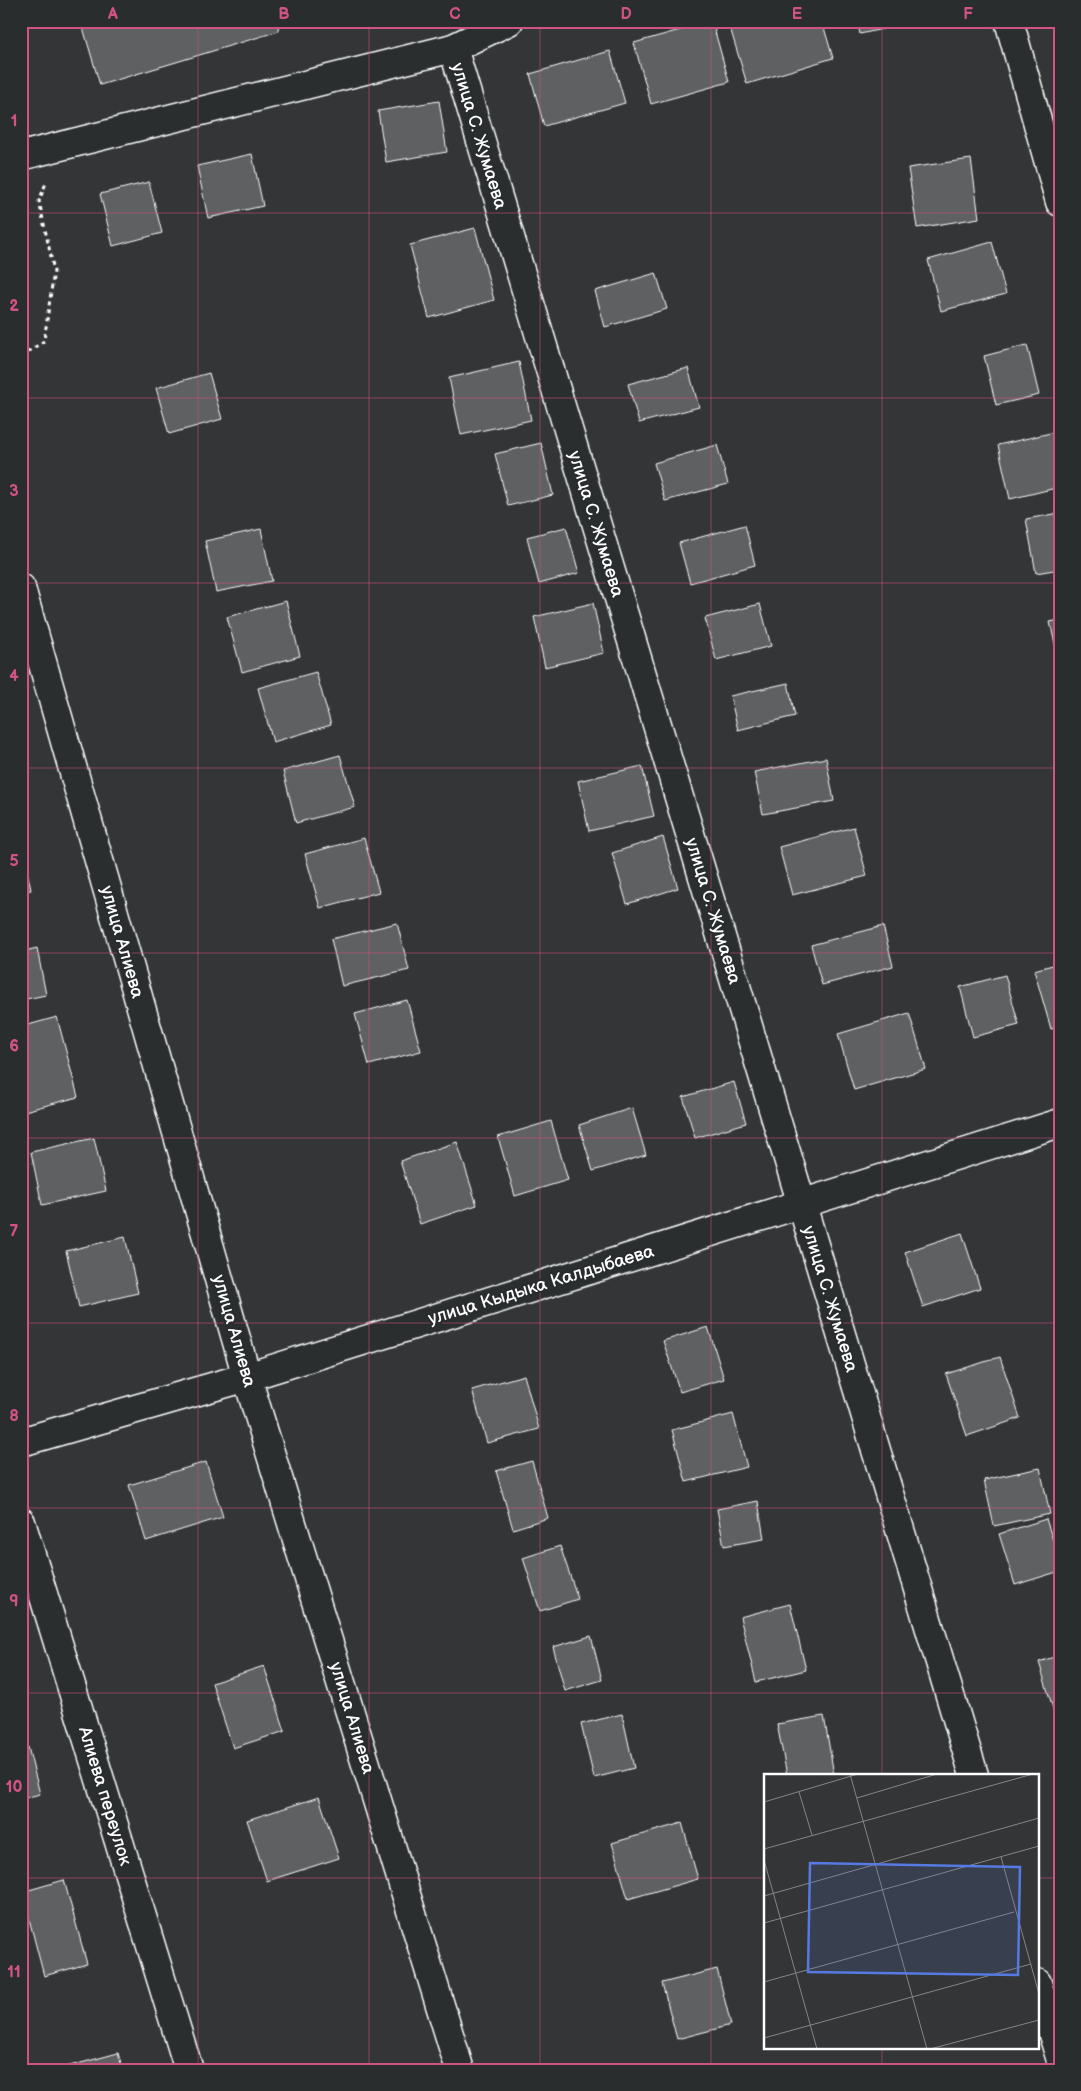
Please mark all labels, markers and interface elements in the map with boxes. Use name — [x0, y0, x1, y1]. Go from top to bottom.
text: A — [107, 5, 118, 24]
text: B — [278, 5, 290, 24]
text: C — [449, 5, 461, 24]
text: D — [620, 5, 632, 24]
text: E — [792, 5, 802, 24]
text: F — [963, 5, 973, 24]
street label: улица С. Жумаева — [447, 60, 511, 212]
text: 1 — [11, 112, 17, 131]
text: 2 — [9, 297, 19, 316]
street label: улица С. Жумаева — [564, 448, 628, 600]
text: 3 — [9, 482, 19, 501]
text: 4 — [9, 667, 19, 686]
street label: улица С. Жумаева — [681, 835, 745, 987]
text: 5 — [9, 852, 19, 871]
street label: улица Алиева — [96, 883, 148, 1001]
text: 6 — [9, 1037, 19, 1056]
text: 7 — [10, 1222, 19, 1241]
street label: улица С. Жумаева — [798, 1223, 862, 1375]
street label: улица Кыдыка Калдыбаева — [426, 1241, 657, 1329]
street label: улица Алиева — [208, 1272, 260, 1390]
text: 8 — [9, 1407, 19, 1426]
text: 9 — [9, 1592, 19, 1611]
street label: улица Алиева — [325, 1660, 379, 1777]
street label: Алиева переулок — [74, 1723, 136, 1868]
inset map — [764, 1774, 1038, 2048]
text: 10 — [6, 1778, 22, 1797]
text: 11 — [7, 1963, 21, 1982]

